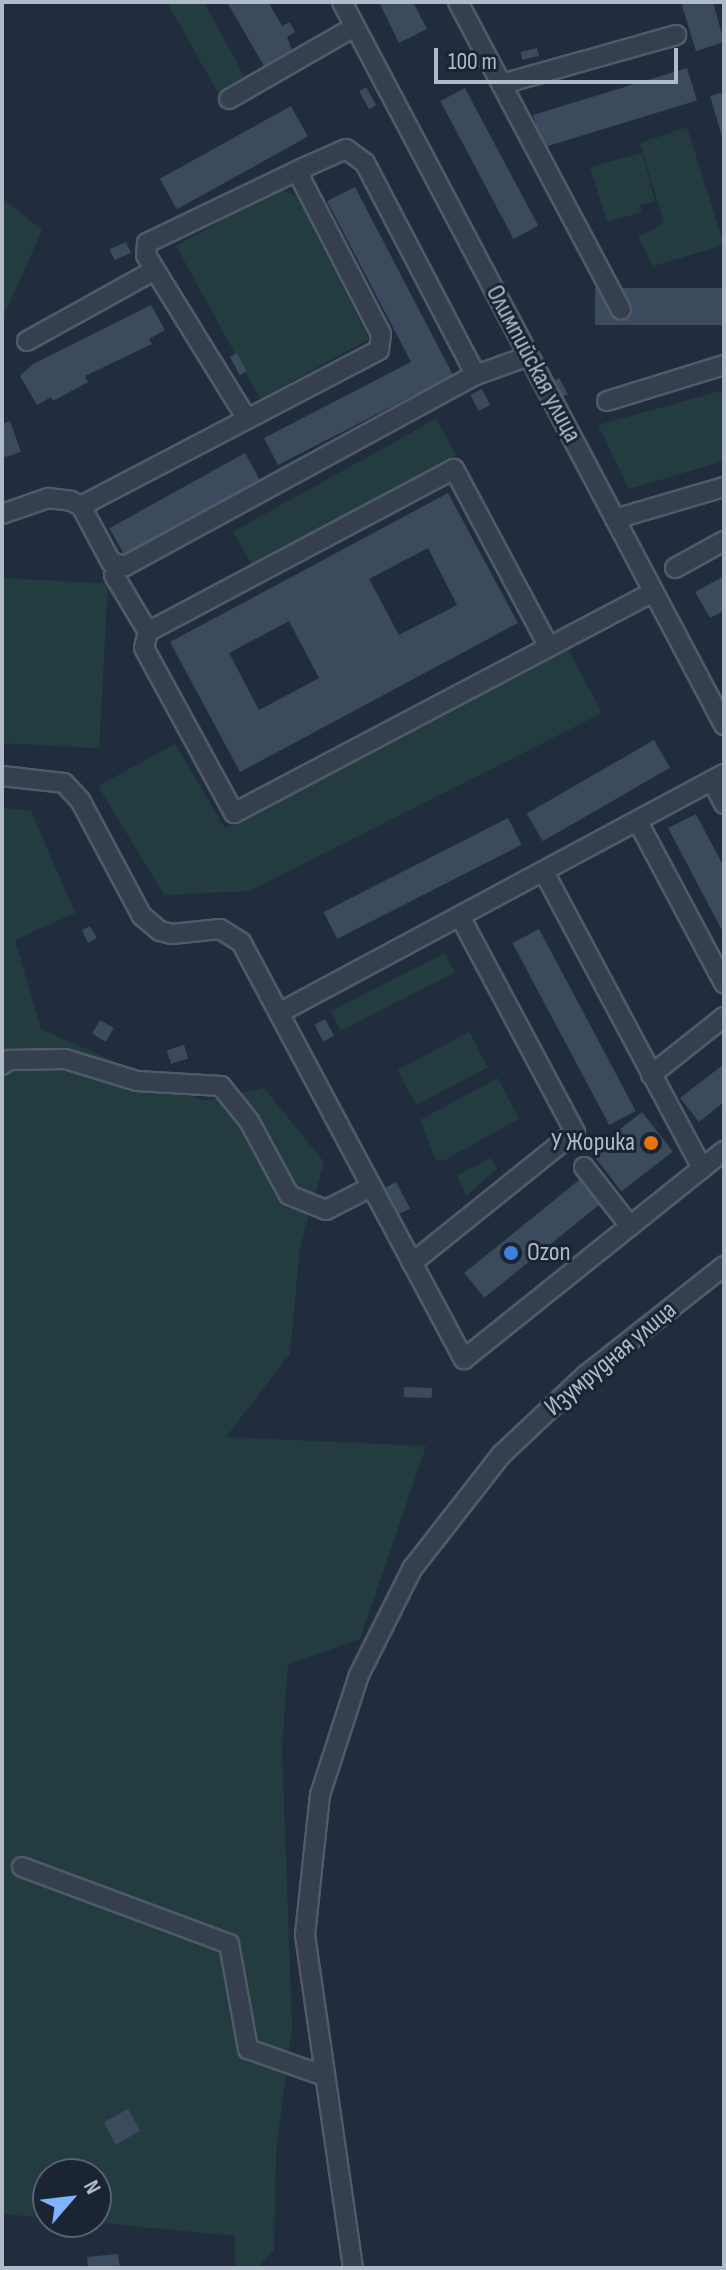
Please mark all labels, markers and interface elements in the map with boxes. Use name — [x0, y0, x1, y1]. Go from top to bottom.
scale bar — [438, 32, 682, 82]
text: 100 m — [448, 47, 497, 76]
street label: Олимпийская улица — [479, 280, 587, 448]
place label: У Жорика — [551, 1127, 635, 1159]
marker: У Жорика — [642, 1134, 660, 1152]
place label: Ozon — [527, 1237, 571, 1269]
marker: Ozon — [502, 1244, 520, 1262]
street label: Изумрудная улица — [539, 1295, 683, 1423]
north arrow — [32, 2158, 112, 2238]
text: N — [77, 2176, 107, 2199]

